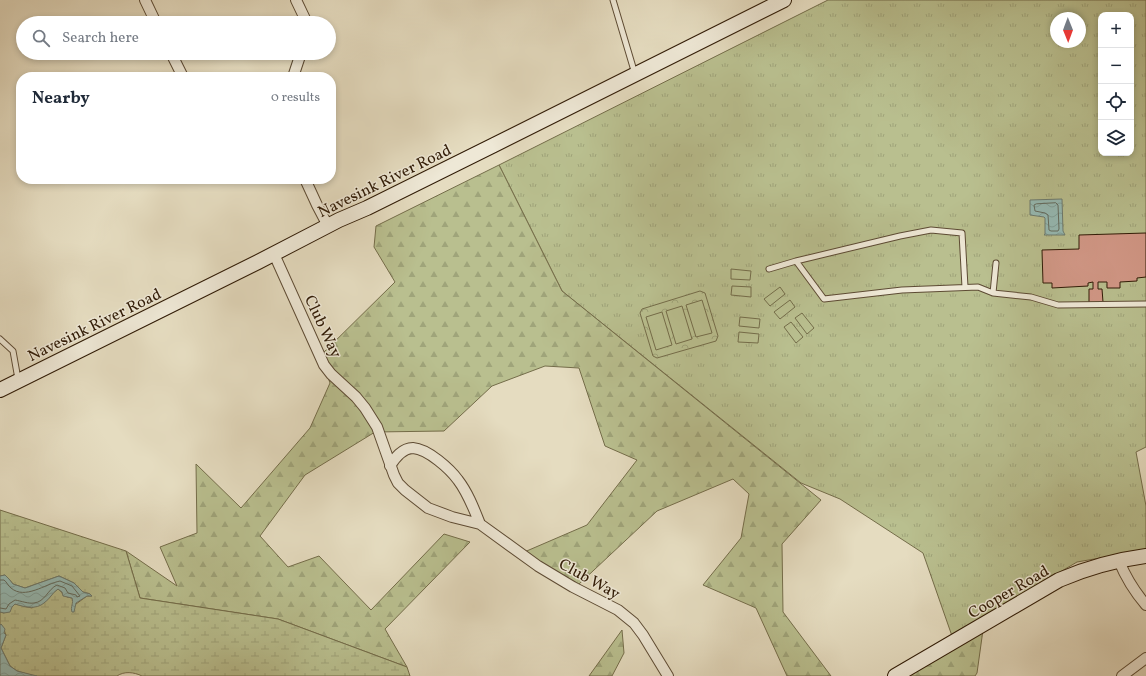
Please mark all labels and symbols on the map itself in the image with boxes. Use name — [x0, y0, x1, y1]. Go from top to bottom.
north arrow — [1050, 12, 1086, 48]
street label: Navesink River Road — [314, 140, 455, 224]
street label: Navesink River Road — [24, 284, 165, 368]
street label: Club Way — [298, 292, 346, 362]
street label: Club Way — [554, 554, 624, 606]
street label: Cooper Road — [964, 561, 1054, 625]

